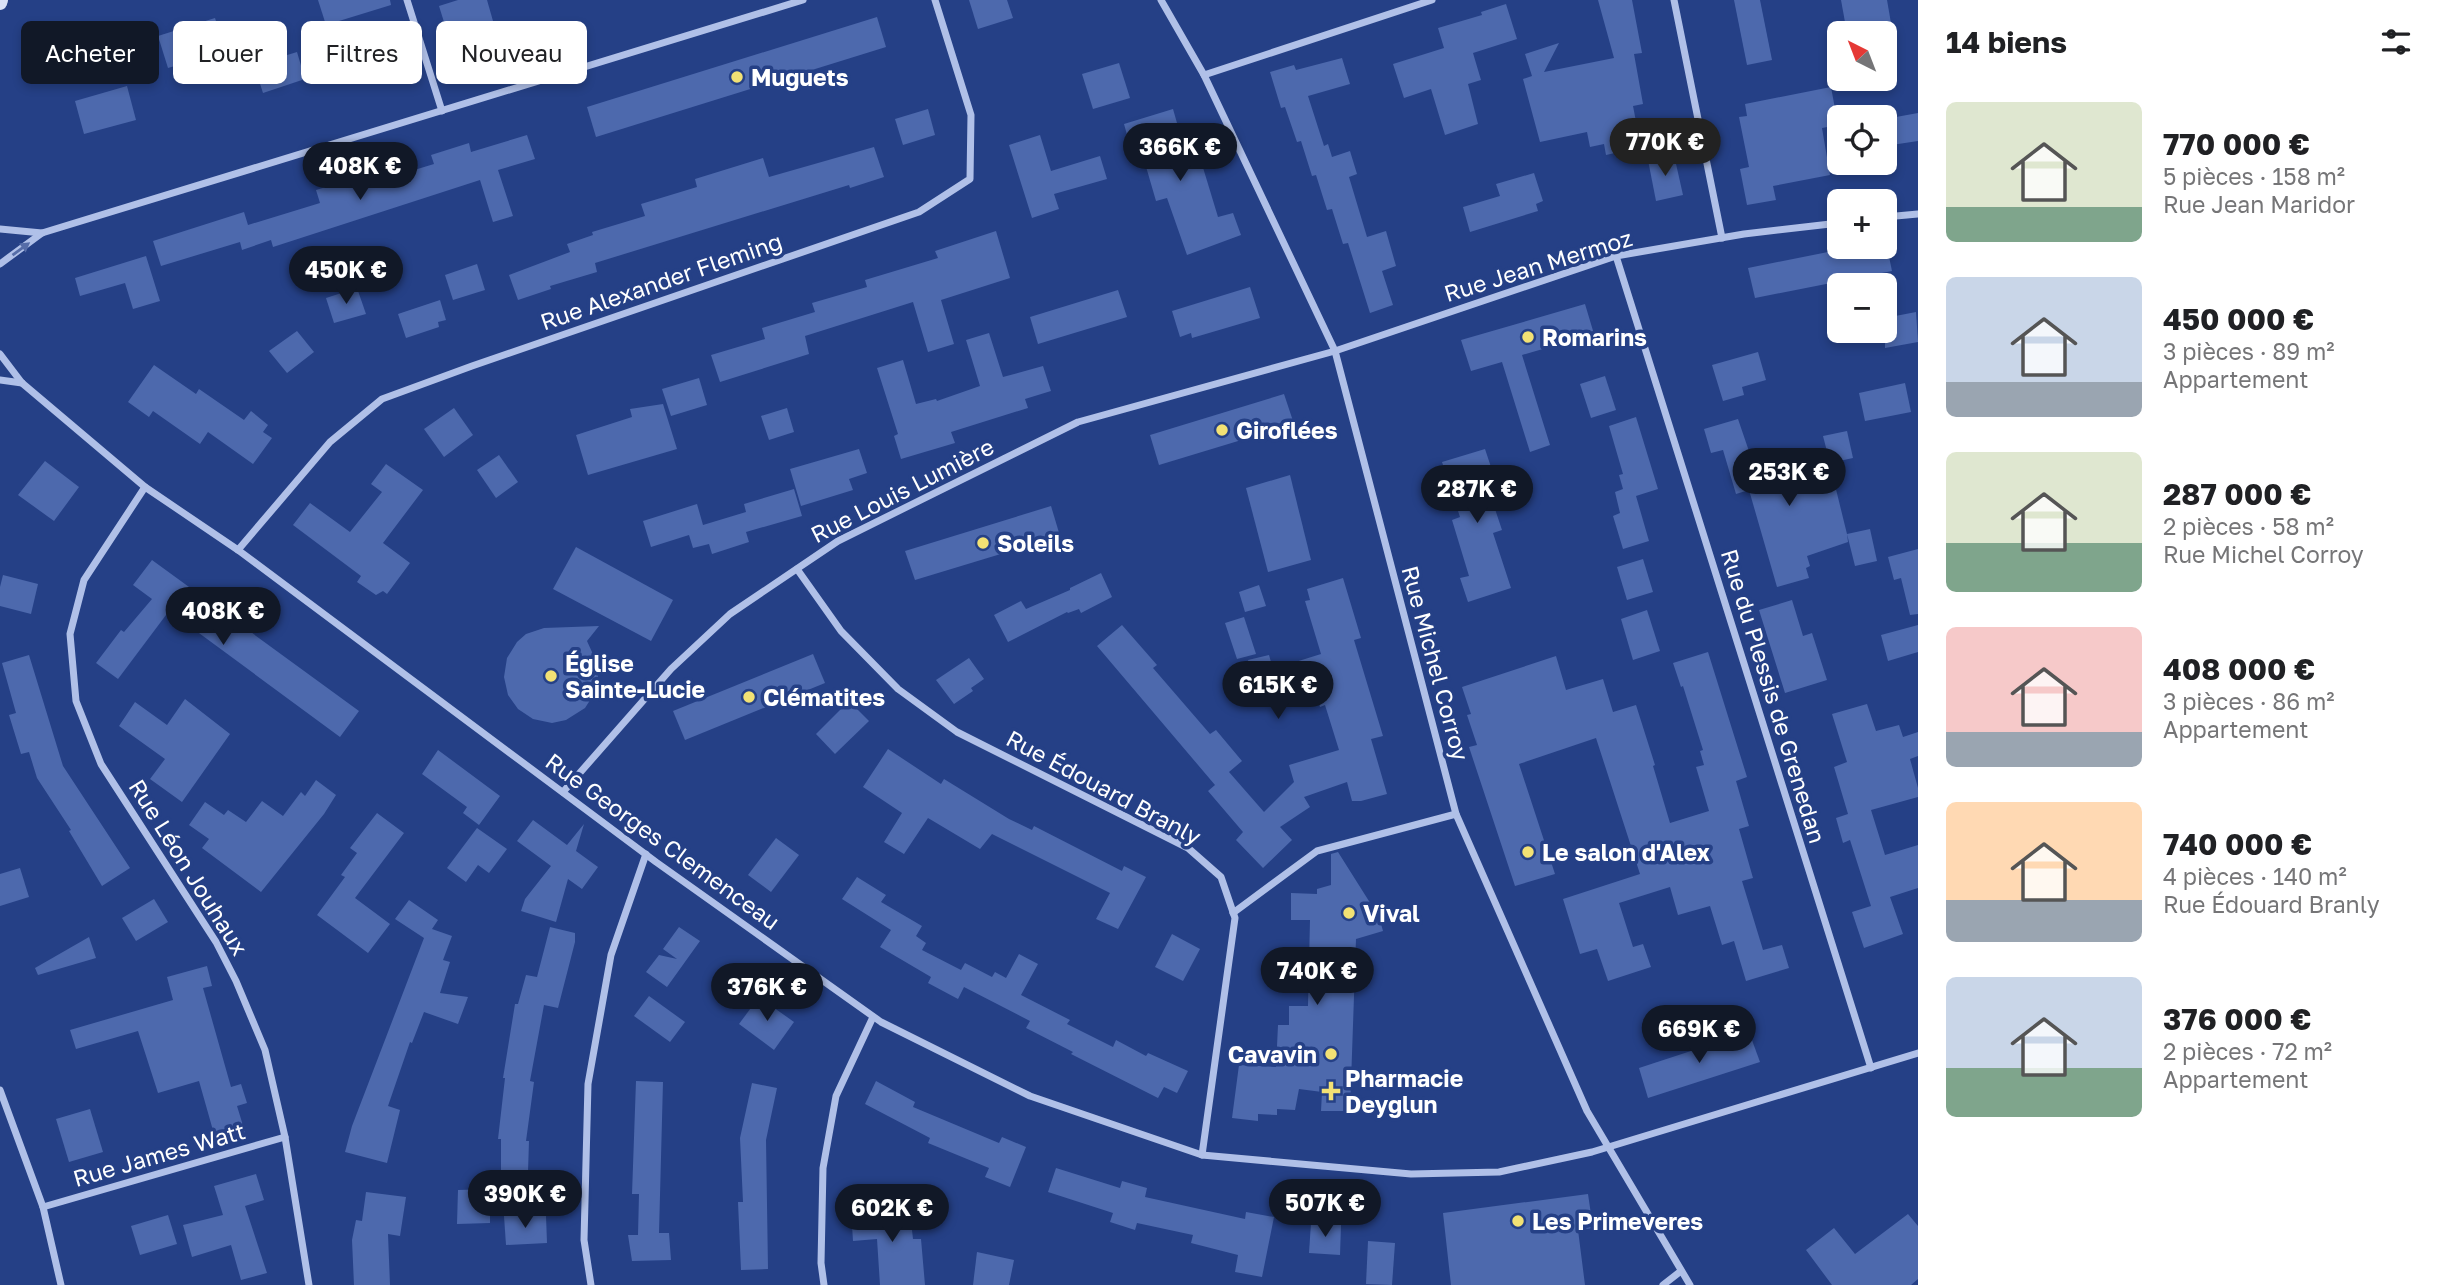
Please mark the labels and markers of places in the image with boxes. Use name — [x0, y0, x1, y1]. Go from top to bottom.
place label: Muguets — [751, 63, 849, 91]
marker: Muguets — [729, 69, 745, 85]
pin: 770K € — [1608, 118, 1722, 178]
pin: 366K € — [1123, 124, 1237, 183]
pin: 408K € — [303, 142, 417, 202]
pin: 450K € — [289, 246, 403, 306]
place label: Romarins — [1542, 323, 1647, 351]
marker: Romarins — [1520, 329, 1536, 345]
place label: Giroflées — [1236, 416, 1338, 444]
marker: Giroflées — [1214, 422, 1230, 438]
pin: 253K € — [1732, 448, 1846, 508]
pin: 287K € — [1420, 466, 1534, 525]
place label: Soleils — [997, 529, 1074, 557]
marker: Soleils — [975, 535, 991, 551]
pin: 408K € — [166, 588, 280, 647]
place label: Église Sainte-Lucie — [565, 649, 705, 703]
pin: 615K € — [1221, 662, 1335, 721]
marker: Église Sainte-Lucie — [543, 668, 559, 684]
place label: Clématites — [763, 683, 885, 711]
marker: Clématites — [741, 689, 757, 705]
place label: Le salon d'Alex — [1542, 838, 1711, 866]
marker: Le salon d'Alex — [1520, 844, 1536, 860]
place label: Vival — [1363, 899, 1420, 927]
marker: Vival — [1341, 905, 1357, 921]
pin: 740K € — [1260, 948, 1374, 1007]
pin: 376K € — [710, 964, 824, 1023]
pin: 669K € — [1642, 1006, 1756, 1065]
place label: Cavavin — [1228, 1040, 1317, 1068]
marker: Cavavin — [1323, 1046, 1339, 1062]
place label: Pharmacie Deyglun — [1345, 1064, 1463, 1118]
marker: Pharmacie Deyglun — [1323, 1083, 1339, 1099]
pin: 390K € — [468, 1170, 582, 1230]
pin: 507K € — [1268, 1180, 1382, 1239]
pin: 602K € — [835, 1184, 949, 1244]
place label: Les Primeveres — [1532, 1207, 1703, 1235]
marker: Les Primeveres — [1510, 1213, 1526, 1229]

